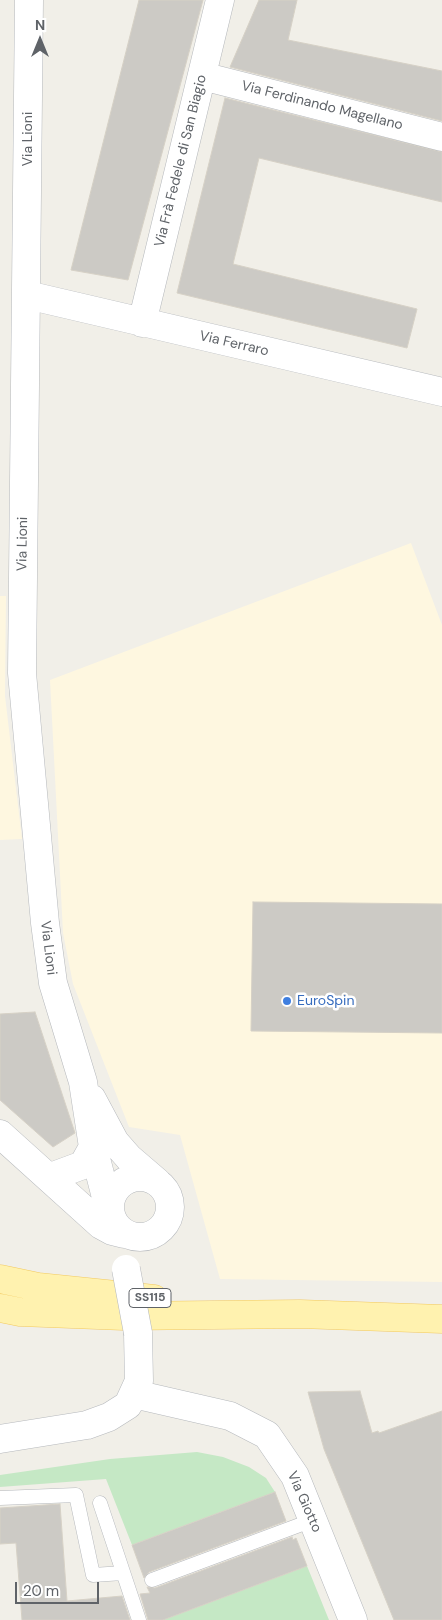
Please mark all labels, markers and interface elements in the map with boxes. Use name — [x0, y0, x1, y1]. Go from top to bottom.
north arrow — [15, 15, 65, 65]
text: N — [35, 16, 45, 34]
street label: Via Frà Fedele di San Biagio — [151, 73, 211, 249]
street label: Via Ferdinando Magellano — [240, 78, 404, 134]
street label: Via Lioni — [20, 112, 36, 166]
street label: Via Ferraro — [198, 328, 270, 360]
street label: Via Lioni — [14, 517, 32, 571]
street label: Via Lioni — [36, 920, 60, 976]
place label: EuroSpin — [297, 993, 354, 1009]
marker: EuroSpin — [281, 995, 293, 1007]
road number: SS115 — [129, 1289, 171, 1308]
street label: Via Giotto — [283, 1469, 325, 1535]
scale bar — [18, 1572, 101, 1604]
text: 20 m — [23, 1581, 59, 1601]

